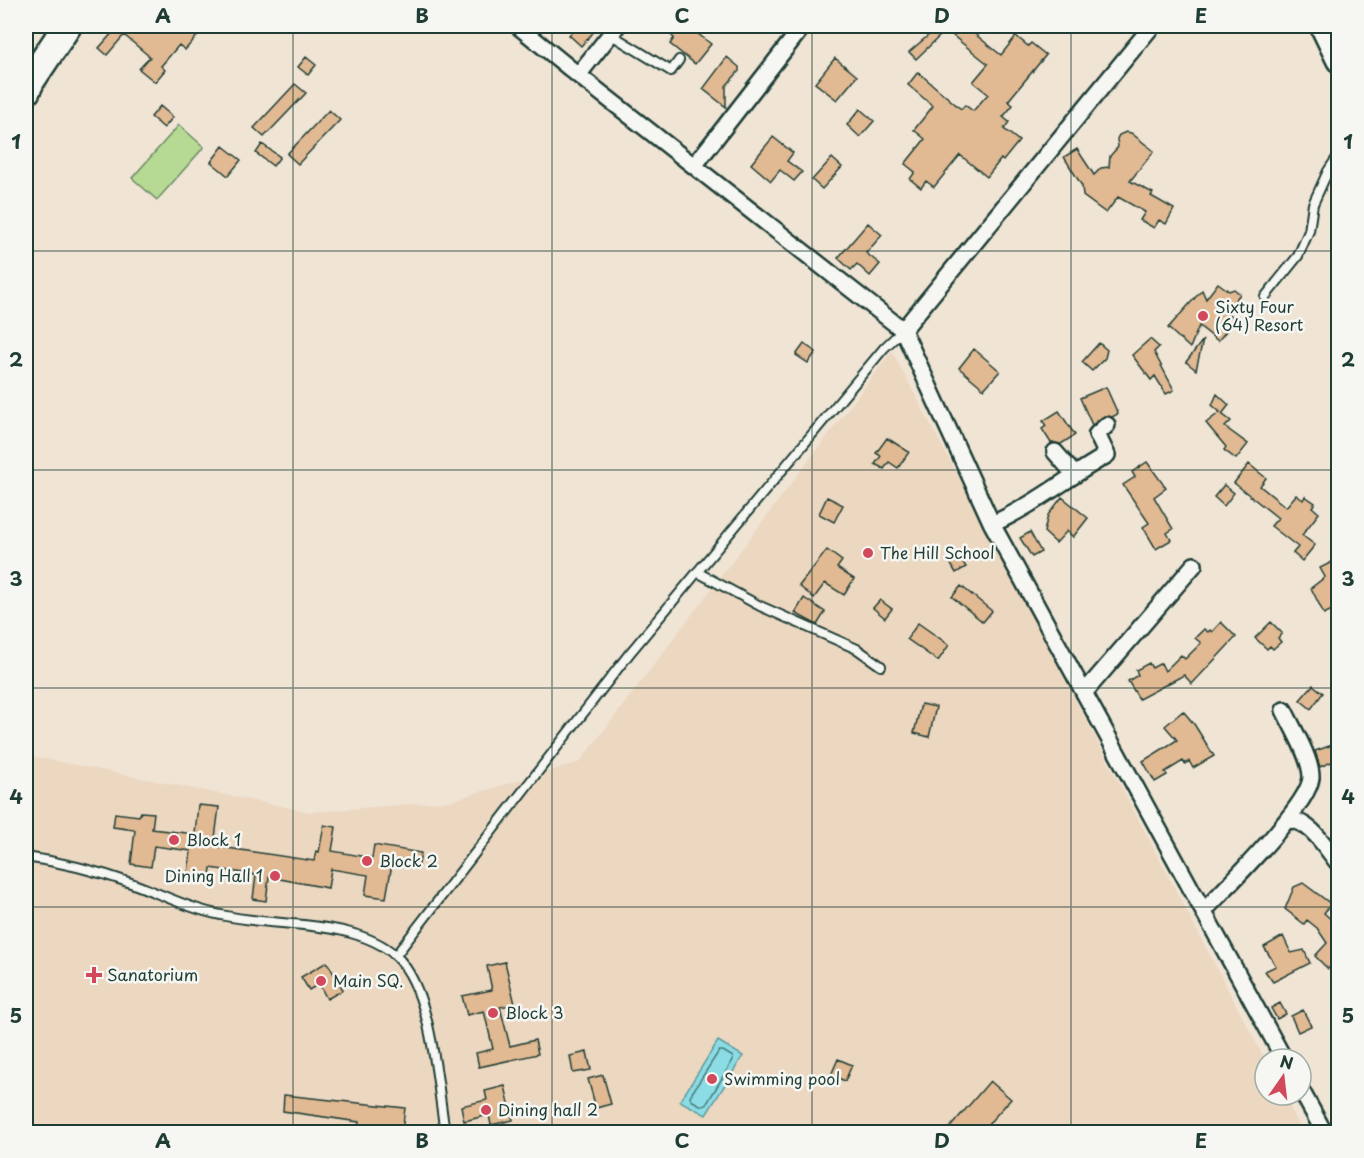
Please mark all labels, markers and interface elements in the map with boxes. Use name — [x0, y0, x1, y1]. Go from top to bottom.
text: A — [155, 0, 171, 30]
text: B — [415, 0, 429, 30]
text: C — [674, 0, 690, 30]
text: D — [934, 0, 950, 30]
text: E — [1195, 0, 1207, 30]
text: 1 — [11, 126, 21, 156]
text: 1 — [1343, 126, 1353, 156]
place label: Sixty Four (64) Resort — [1215, 294, 1304, 336]
marker: Sixty Four (64) Resort — [1196, 309, 1210, 323]
text: 2 — [9, 344, 23, 374]
text: 2 — [1341, 344, 1355, 374]
place label: The Hill School — [880, 540, 994, 564]
marker: The Hill School — [861, 546, 875, 560]
text: 3 — [9, 563, 23, 593]
text: 3 — [1341, 563, 1355, 593]
text: 4 — [9, 781, 23, 811]
text: 4 — [1341, 781, 1355, 811]
place label: Block 1 — [186, 827, 241, 851]
marker: Block 1 — [167, 833, 181, 847]
place label: Block 2 — [379, 848, 438, 872]
marker: Block 2 — [360, 854, 374, 868]
place label: Dining Hall 1 — [165, 863, 263, 887]
marker: Dining Hall 1 — [268, 869, 282, 883]
place label: Sanatorium — [107, 962, 198, 986]
marker: Sanatorium — [85, 966, 103, 984]
place label: Main SQ. — [333, 968, 403, 992]
marker: Main SQ. — [314, 974, 328, 988]
text: 5 — [10, 1000, 22, 1030]
place label: Block 3 — [505, 1000, 564, 1024]
text: 5 — [1342, 1000, 1354, 1030]
marker: Block 3 — [486, 1006, 500, 1020]
north arrow — [1253, 1047, 1313, 1107]
text: N — [1278, 1048, 1296, 1075]
place label: Swimming pool — [724, 1066, 840, 1090]
marker: Swimming pool — [705, 1072, 719, 1086]
place label: Dining hall 2 — [498, 1097, 598, 1121]
marker: Dining hall 2 — [479, 1103, 493, 1117]
text: A — [155, 1125, 171, 1155]
text: B — [415, 1125, 429, 1155]
text: C — [674, 1125, 690, 1155]
text: D — [934, 1125, 950, 1155]
text: E — [1195, 1125, 1207, 1155]

